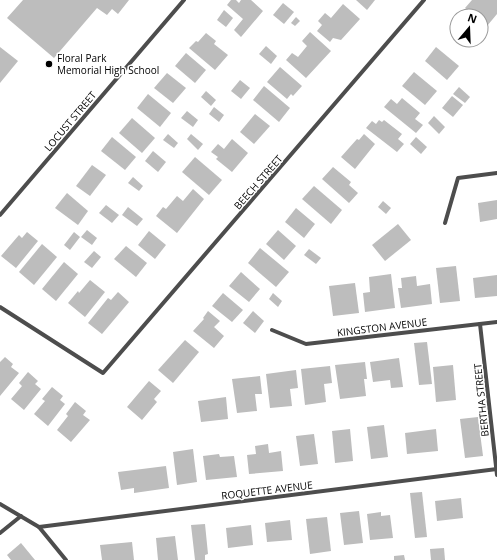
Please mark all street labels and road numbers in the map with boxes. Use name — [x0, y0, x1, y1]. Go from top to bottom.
street label: LOCUST STREET — [41, 88, 99, 154]
street label: BEECH STREET — [231, 152, 286, 212]
street label: KINGSTON AVENUE — [336, 315, 428, 339]
street label: BERTHA STREET — [470, 362, 492, 437]
street label: ROQUETTE AVENUE — [221, 477, 313, 503]

